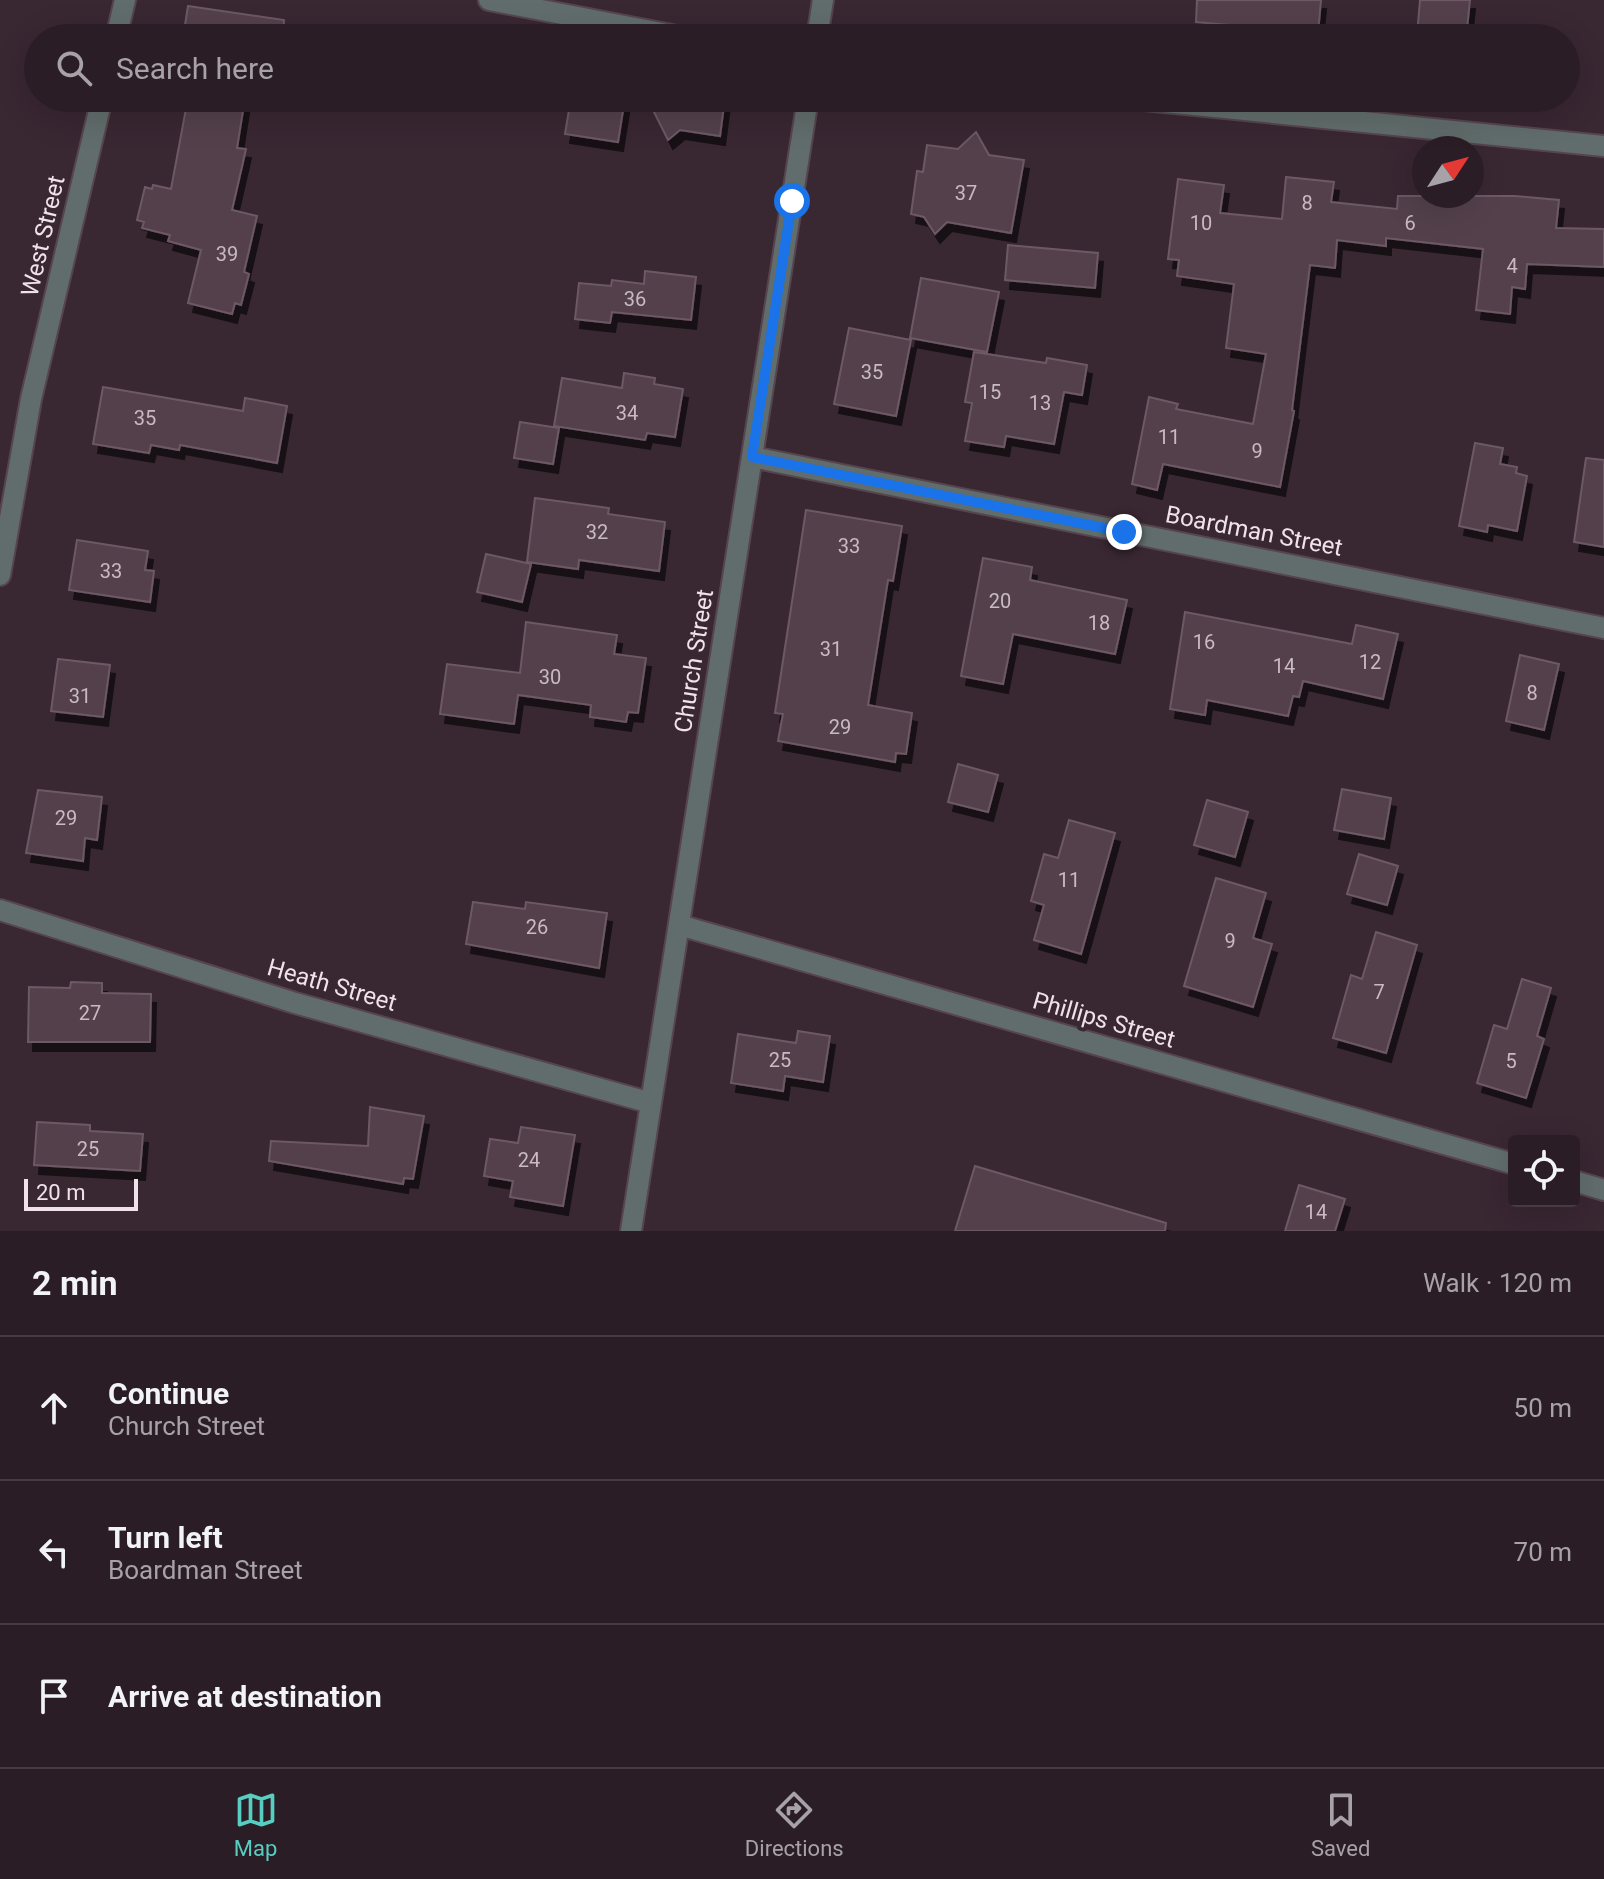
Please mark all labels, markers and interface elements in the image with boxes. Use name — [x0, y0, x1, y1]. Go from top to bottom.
search box — [24, 24, 1580, 112]
icon: search — [52, 46, 96, 90]
text: Search here — [116, 51, 274, 86]
north arrow — [1412, 136, 1484, 208]
street label: West Street — [16, 173, 71, 299]
house number: 37 — [955, 181, 977, 205]
route start — [774, 183, 810, 219]
house number: 8 — [1301, 191, 1313, 215]
house number: 10 — [1190, 211, 1212, 235]
house number: 6 — [1404, 211, 1416, 235]
house number: 39 — [216, 242, 238, 266]
house number: 4 — [1506, 254, 1518, 278]
house number: 36 — [624, 287, 646, 311]
house number: 35 — [861, 360, 883, 384]
house number: 15 — [979, 380, 1001, 404]
house number: 13 — [1029, 391, 1051, 415]
house number: 34 — [616, 401, 638, 425]
house number: 35 — [134, 406, 156, 430]
house number: 11 — [1158, 425, 1180, 449]
house number: 9 — [1251, 439, 1263, 463]
street label: Boardman Street — [1163, 500, 1345, 562]
route end — [1106, 514, 1142, 550]
house number: 32 — [586, 520, 608, 544]
house number: 33 — [838, 534, 860, 558]
house number: 33 — [100, 559, 122, 583]
street label: Church Street — [669, 587, 719, 735]
house number: 20 — [989, 589, 1011, 613]
house number: 18 — [1088, 611, 1110, 635]
house number: 16 — [1193, 630, 1215, 654]
house number: 31 — [820, 637, 842, 661]
house number: 12 — [1359, 650, 1381, 674]
house number: 14 — [1273, 654, 1295, 678]
house number: 30 — [539, 665, 561, 689]
house number: 8 — [1526, 681, 1538, 705]
house number: 31 — [69, 684, 91, 708]
house number: 29 — [829, 715, 851, 739]
house number: 29 — [55, 806, 77, 830]
house number: 11 — [1058, 868, 1080, 892]
house number: 26 — [526, 915, 548, 939]
house number: 9 — [1224, 929, 1236, 953]
street label: Heath Street — [264, 953, 400, 1017]
house number: 7 — [1373, 980, 1385, 1004]
street label: Phillips Street — [1030, 986, 1179, 1054]
house number: 27 — [79, 1001, 101, 1025]
house number: 25 — [769, 1048, 791, 1072]
house number: 5 — [1505, 1049, 1517, 1073]
map controls — [1508, 1135, 1580, 1207]
button: locate — [1508, 1135, 1580, 1207]
house number: 25 — [77, 1137, 99, 1161]
house number: 24 — [518, 1148, 540, 1172]
scale bar — [24, 1175, 138, 1211]
text: 20 m — [36, 1180, 85, 1205]
house number: 14 — [1305, 1200, 1327, 1224]
text: 2 min — [32, 1263, 117, 1303]
text: Walk · 120 m — [1423, 1268, 1572, 1298]
text: Continue — [108, 1376, 229, 1411]
icon: ahead — [32, 1386, 76, 1430]
text: 50 m — [1514, 1393, 1572, 1423]
text: Church Street — [108, 1411, 265, 1441]
text: Turn left — [108, 1520, 223, 1555]
icon: left — [32, 1530, 76, 1574]
text: 70 m — [1514, 1537, 1572, 1567]
text: Boardman Street — [108, 1555, 303, 1585]
icon: arrive — [32, 1674, 76, 1718]
text: Arrive at destination — [108, 1679, 382, 1714]
tab: Map — [234, 1788, 278, 1861]
tab: Directions — [745, 1788, 844, 1861]
tab: Saved — [1311, 1788, 1370, 1861]

